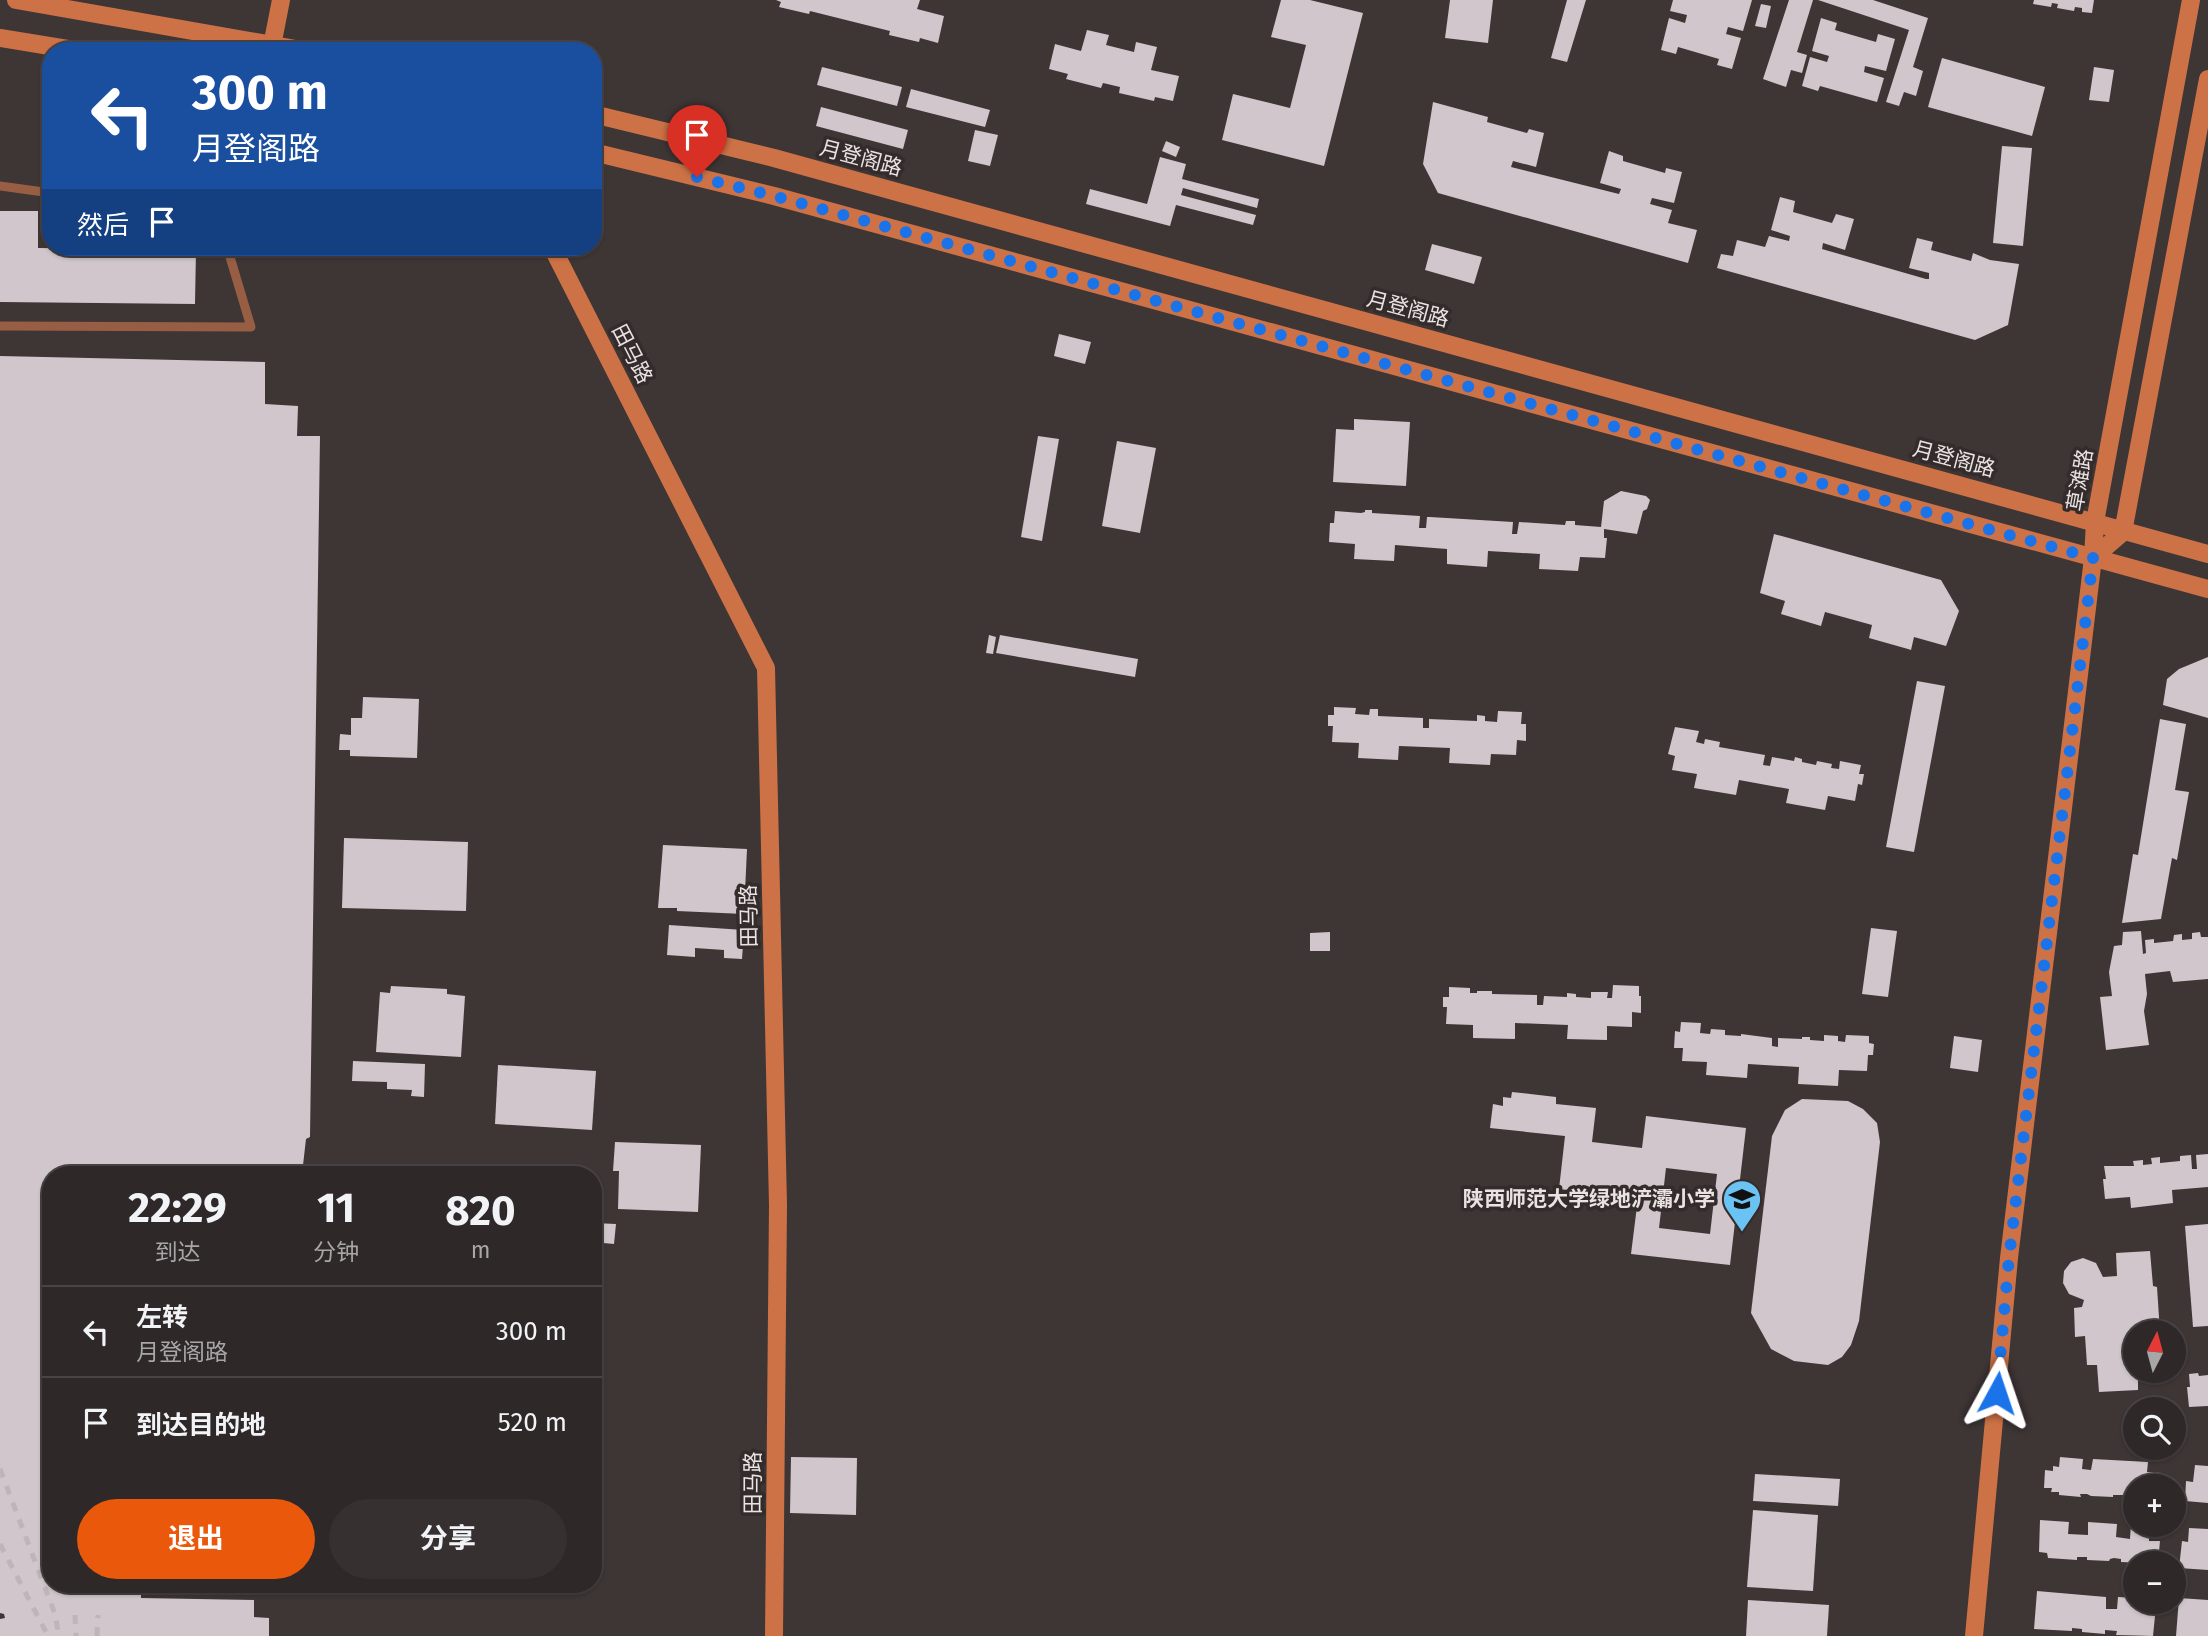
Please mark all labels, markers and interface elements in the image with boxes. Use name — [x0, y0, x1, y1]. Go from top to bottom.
text: 300 m — [192, 63, 328, 122]
icon: left — [77, 70, 168, 161]
pin — [667, 105, 727, 177]
icon: arrive — [678, 116, 716, 154]
text: 月登阁路 — [192, 130, 320, 168]
street label: 月登阁路 — [817, 135, 905, 181]
icon: arrive — [143, 203, 181, 241]
text: 然后 — [77, 210, 129, 241]
street label: 月登阁路 — [1364, 286, 1452, 332]
street label: 田马路 — [606, 320, 658, 388]
street label: 月登阁路 — [1910, 436, 1998, 482]
street label: 草滩路 — [2062, 447, 2098, 513]
street label: 田马路 — [735, 884, 763, 948]
school or university icon: 陕西师范大学绿地浐灞小学 — [1721, 1178, 1763, 1233]
text: 22:29 — [128, 1183, 227, 1233]
text: 11 — [317, 1183, 355, 1233]
text: 820 — [445, 1186, 516, 1236]
place label: 陕西师范大学绿地浐灞小学 — [1463, 1186, 1715, 1212]
text: m — [471, 1236, 490, 1264]
text: 到达 — [155, 1238, 201, 1266]
text: 分钟 — [313, 1238, 359, 1266]
text: 左转 — [136, 1302, 188, 1333]
icon: left — [77, 1313, 115, 1351]
text: 300 m — [496, 1316, 567, 1347]
north arrow — [2123, 1320, 2186, 1382]
map controls — [2123, 1320, 2186, 1614]
text: 月登阁路 — [136, 1338, 228, 1366]
position arrow — [1960, 1356, 2034, 1430]
button: search — [2123, 1397, 2186, 1460]
icon: arrive — [77, 1404, 115, 1442]
text: 520 m — [498, 1407, 567, 1438]
text: 到达目的地 — [136, 1410, 266, 1441]
street label: 田马路 — [740, 1452, 766, 1515]
button: + — [2123, 1474, 2186, 1537]
button: 退出 — [77, 1499, 315, 1579]
button: 分享 — [329, 1499, 567, 1579]
button: − — [2123, 1551, 2186, 1614]

